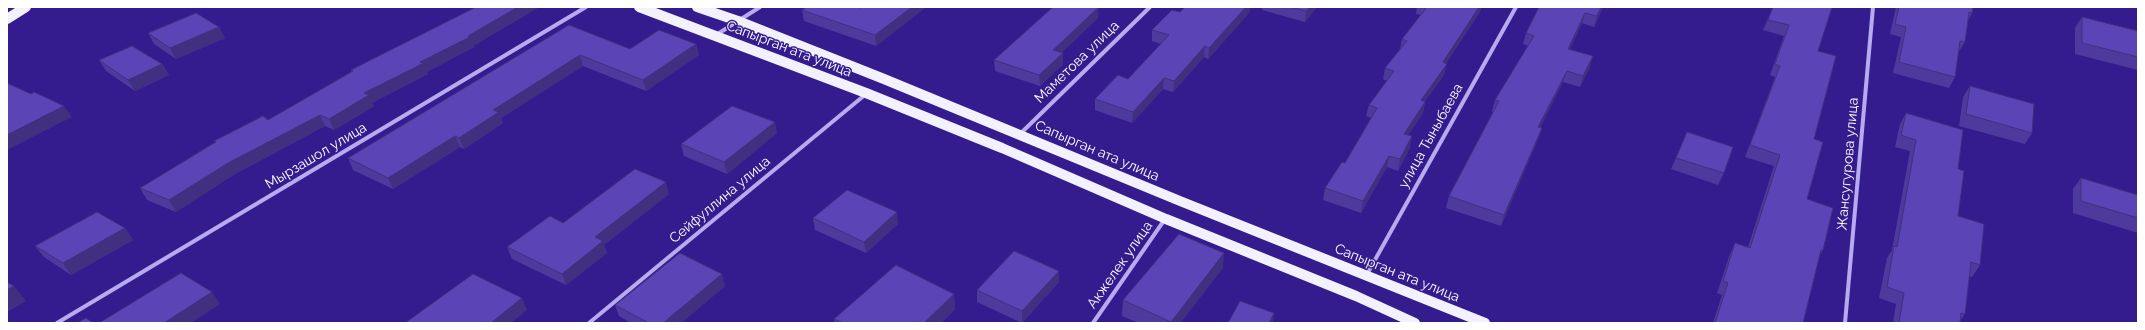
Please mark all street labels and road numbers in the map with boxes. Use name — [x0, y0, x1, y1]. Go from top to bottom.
street label: Сапырган ата улица — [724, 17, 854, 81]
street label: Маметова улица — [1031, 17, 1123, 107]
street label: улица Тыныбаева — [1395, 81, 1467, 191]
street label: Жансугурова улица — [1834, 97, 1862, 231]
street label: Сапырган ата улица — [1032, 117, 1162, 185]
street label: Мырзашол улица — [262, 119, 370, 193]
street label: Сейфуллина улица — [666, 153, 774, 247]
street label: Акжелек улица — [1084, 218, 1156, 312]
street label: Сапырган ата улица — [1332, 240, 1462, 306]

